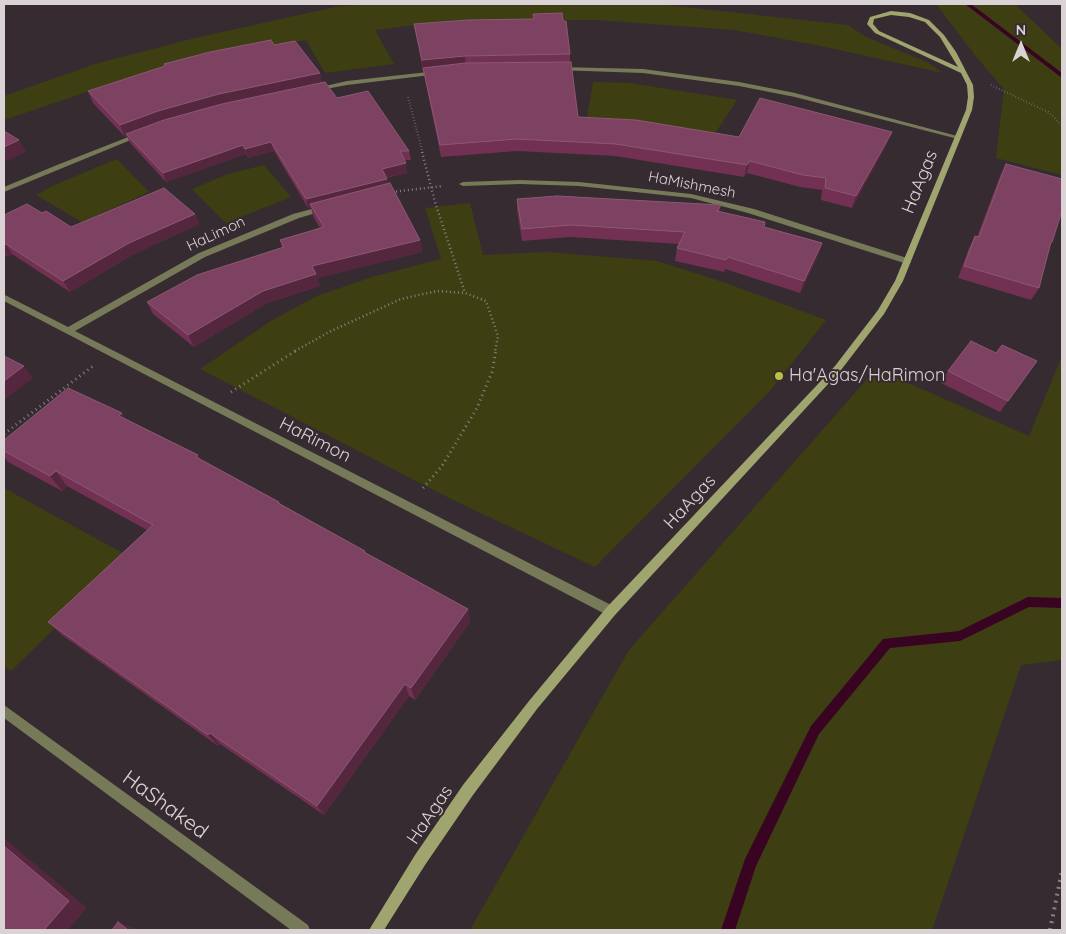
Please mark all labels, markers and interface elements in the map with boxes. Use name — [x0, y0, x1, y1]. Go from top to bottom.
north arrow — [996, 20, 1046, 70]
text: N — [1016, 21, 1026, 39]
street label: HaAgas — [898, 147, 942, 217]
street label: HaMishmesh — [647, 168, 737, 202]
street label: HaLimon — [184, 213, 248, 255]
place label: Ha'Agas/HaRimon — [789, 365, 945, 387]
marker: Ha'Agas/HaRimon — [773, 370, 785, 382]
street label: HaRimon — [276, 413, 354, 467]
street label: HaAgas — [659, 470, 721, 534]
street label: HaShaked — [117, 766, 213, 844]
street label: HaAgas — [402, 781, 458, 849]

